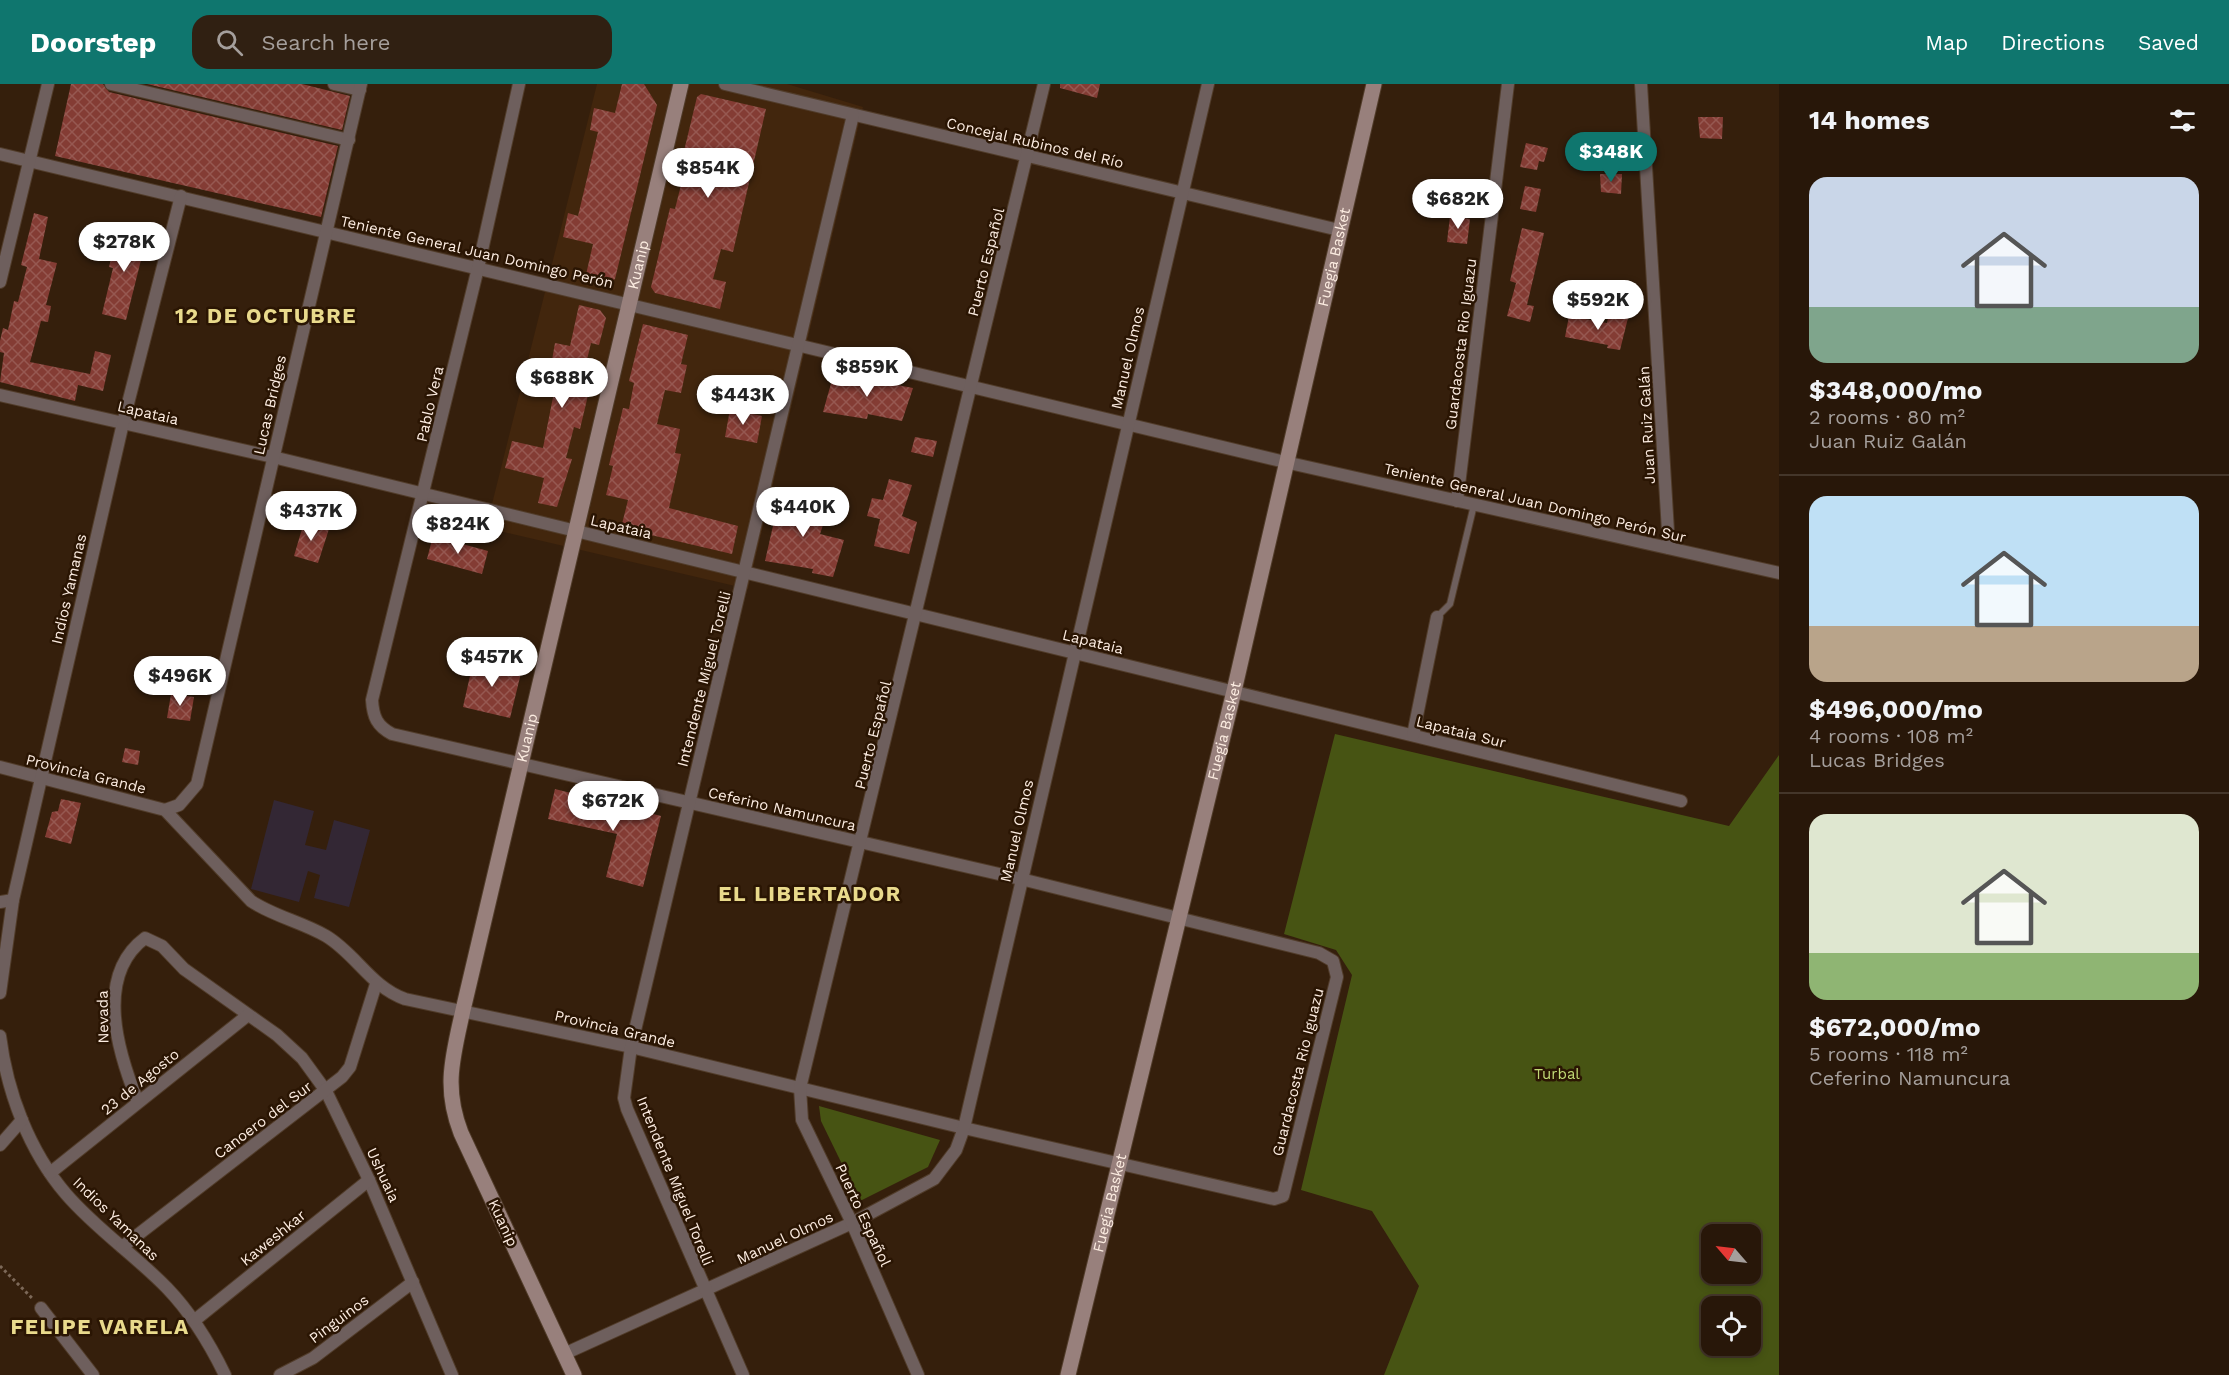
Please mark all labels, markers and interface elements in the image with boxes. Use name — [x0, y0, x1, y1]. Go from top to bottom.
search box — [192, 15, 612, 69]
text: Doorstep — [30, 26, 156, 59]
icon: search — [213, 26, 246, 59]
text: Search here — [261, 30, 390, 55]
text: Map — [1925, 30, 1968, 55]
text: Directions — [2001, 30, 2105, 55]
text: Saved — [2138, 30, 2199, 55]
icon: filters — [2166, 104, 2199, 137]
text: 14 homes — [1809, 105, 1930, 135]
street label: Concejal Rubinos del Río — [945, 114, 1125, 172]
pin: $348K — [1569, 132, 1653, 183]
text: $348K — [1579, 139, 1643, 163]
pin: $854K — [666, 148, 750, 199]
text: $854K — [676, 155, 740, 179]
pin: $682K — [1416, 179, 1500, 230]
text: $682K — [1426, 186, 1490, 210]
street label: Puerto Español — [964, 205, 1008, 318]
street label: Fuegia Basket — [1314, 205, 1354, 308]
street label: Teniente General Juan Domingo Perón — [339, 212, 615, 292]
icon: home — [1950, 216, 2058, 324]
pin: $278K — [82, 222, 166, 273]
text: $278K — [93, 229, 155, 253]
street label: Kuanip — [624, 238, 653, 291]
street label: Guardacosta Rio Iguazu — [1442, 257, 1480, 431]
pin: $592K — [1556, 280, 1640, 331]
text: $592K — [1567, 287, 1629, 311]
district label: 12 DE OCTUBRE — [175, 303, 357, 328]
street label: Manuel Olmos — [1107, 305, 1149, 411]
pin: $859K — [825, 347, 909, 398]
street label: Lucas Bridges — [250, 353, 290, 457]
text: $859K — [835, 354, 899, 378]
pin: $688K — [520, 358, 604, 409]
street label: Pablo Vera — [413, 364, 448, 444]
text: $688K — [530, 365, 594, 389]
street label: Juan Ruiz Galán — [1635, 365, 1659, 485]
pin: $443K — [701, 375, 785, 426]
text: $348,000/mo — [1809, 375, 1982, 405]
text: $443K — [711, 382, 775, 406]
street label: Lapataia — [116, 397, 181, 429]
text: 2 rooms · 80 m² — [1809, 405, 1965, 429]
text: Juan Ruiz Galán — [1809, 429, 1967, 453]
street label: Teniente General Juan Domingo Perón Sur — [1382, 459, 1688, 547]
pin: $440K — [761, 487, 845, 538]
pin: $437K — [269, 491, 353, 542]
text: $440K — [770, 494, 836, 518]
text: $437K — [279, 498, 343, 522]
pin: $824K — [416, 504, 500, 555]
text: $824K — [426, 511, 490, 535]
street label: Lapataia — [589, 511, 654, 543]
street label: Indios Yamanas — [48, 532, 90, 646]
icon: home — [1950, 535, 2058, 643]
street label: Intendente Miguel Torelli — [673, 589, 735, 769]
street label: Lapataia — [1061, 626, 1126, 658]
pin: $457K — [450, 637, 534, 688]
text: $457K — [461, 644, 523, 668]
pin: $496K — [138, 656, 222, 707]
text: $496K — [148, 663, 212, 687]
street label: Puerto Español — [851, 678, 895, 791]
street label: Fuegia Basket — [1204, 679, 1245, 782]
text: $496,000/mo — [1809, 694, 1983, 724]
street label: Kuanip — [513, 712, 542, 764]
street label: Lapataia Sur — [1414, 712, 1508, 752]
text: 4 rooms · 108 m² — [1809, 724, 1973, 748]
text: Lucas Bridges — [1809, 748, 1945, 772]
street label: Provincia Grande — [24, 750, 148, 798]
street label: Manuel Olmos — [996, 778, 1038, 884]
pin: $672K — [571, 781, 655, 832]
street label: Ceferino Namuncura — [706, 783, 858, 835]
text: $672K — [582, 788, 644, 812]
icon: home — [1950, 853, 2058, 961]
district label: EL LIBERTADOR — [718, 881, 902, 906]
street label: Guardacosta Rio Iguazu — [1268, 986, 1328, 1158]
street label: Nevada — [94, 990, 112, 1044]
street label: Provincia Grande — [553, 1006, 677, 1052]
text: $672,000/mo — [1809, 1012, 1981, 1042]
text: 5 rooms · 118 m² — [1809, 1042, 1968, 1066]
street label: 23 de Agosto — [97, 1045, 183, 1119]
park label: Turbal — [1534, 1065, 1580, 1083]
text: Ceferino Namuncura — [1809, 1066, 2010, 1090]
street label: Canoero del Sur — [211, 1077, 315, 1163]
street label: Intendente Miguel Torelli — [633, 1094, 717, 1268]
street label: Ushuaia — [363, 1145, 404, 1206]
street label: Fuegia Basket — [1089, 1151, 1131, 1254]
street label: Puerto Español — [831, 1161, 895, 1270]
street label: Indios Yamanas — [69, 1173, 163, 1265]
street label: Kuanip — [484, 1197, 522, 1249]
street label: Kaweshkar — [237, 1206, 309, 1270]
street label: Manuel Olmos — [734, 1208, 836, 1268]
north arrow — [1701, 1224, 1761, 1284]
map controls — [1701, 1224, 1761, 1356]
street label: Pinguinos — [306, 1291, 372, 1347]
button: locate — [1701, 1296, 1761, 1356]
district label: FELIPE VARELA — [10, 1314, 190, 1339]

